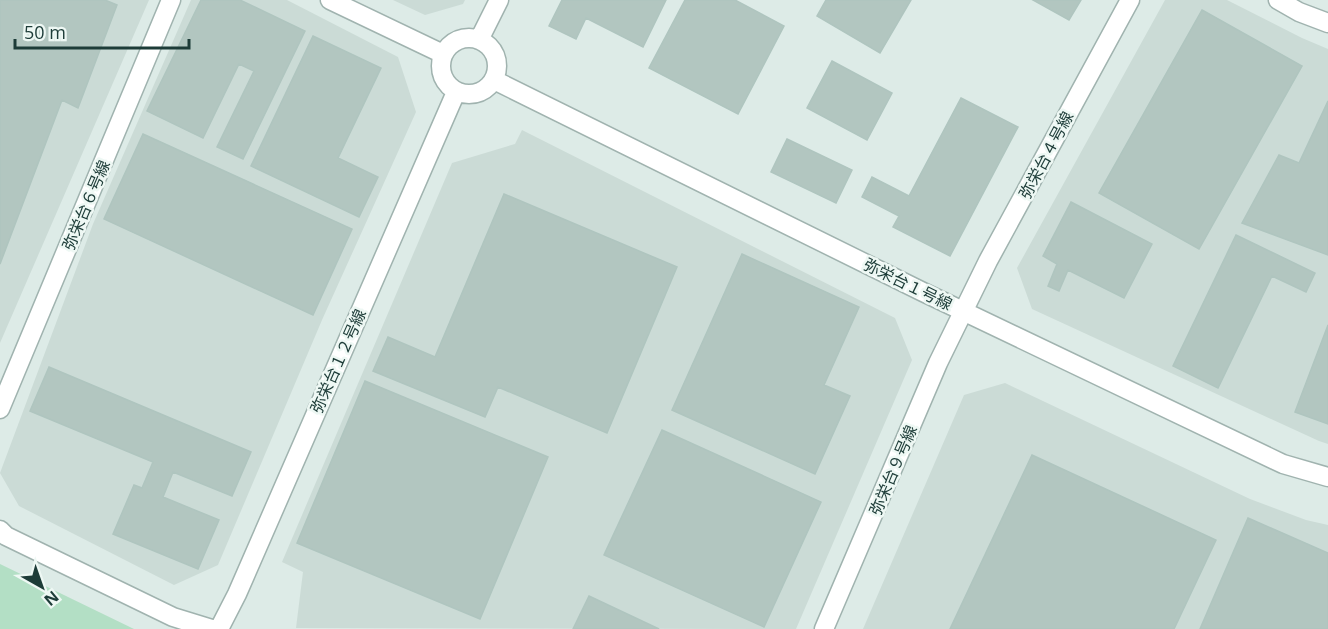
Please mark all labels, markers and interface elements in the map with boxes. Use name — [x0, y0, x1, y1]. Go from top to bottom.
scale bar — [15, 12, 189, 50]
text: 50 m — [24, 20, 66, 44]
street label: 弥栄台４号線 — [1014, 107, 1078, 203]
street label: 弥栄台６号線 — [57, 157, 115, 253]
street label: 弥栄台１号線 — [860, 253, 956, 315]
street label: 弥栄台１２号線 — [305, 305, 371, 417]
street label: 弥栄台９号線 — [864, 422, 922, 518]
north arrow — [12, 557, 72, 617]
text: N — [40, 586, 64, 611]

